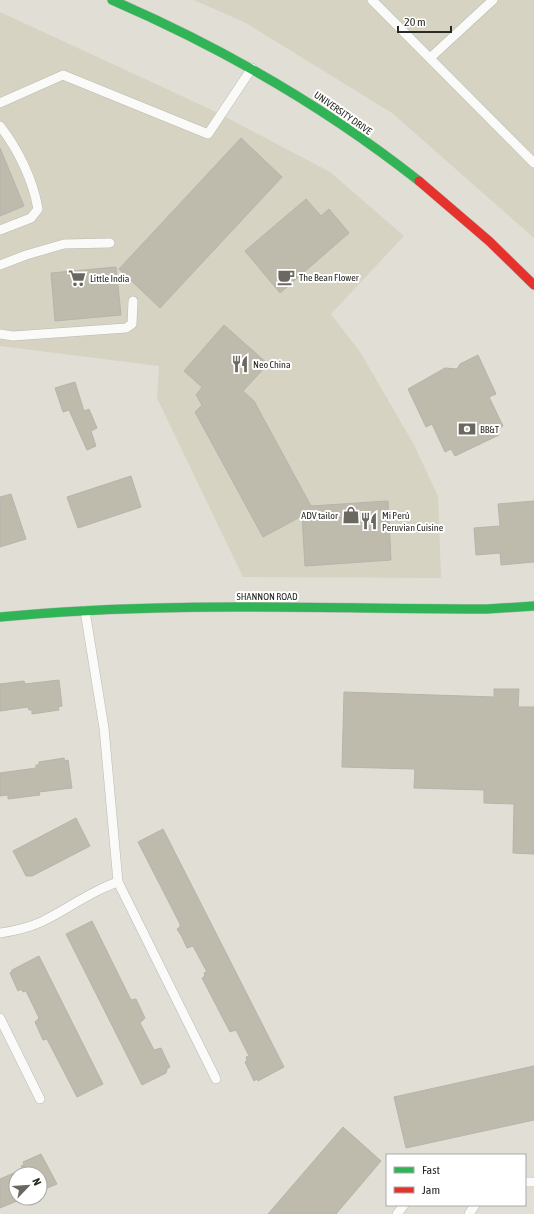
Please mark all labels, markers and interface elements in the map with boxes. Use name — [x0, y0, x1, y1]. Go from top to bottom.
scale bar — [398, 8, 451, 34]
text: 20 m — [404, 15, 426, 29]
street label: UNIVERSITY DRIVE — [312, 89, 375, 137]
cafe icon: The Bean Flower — [276, 267, 296, 287]
supermarket icon: Little India — [67, 268, 87, 288]
place label: The Bean Flower — [299, 272, 360, 283]
place label: Little India — [90, 273, 130, 284]
restaurant icon: Neo China — [230, 354, 250, 374]
place label: Neo China — [253, 359, 291, 370]
bank icon: BB&T — [457, 419, 477, 439]
place label: BB&T — [480, 424, 500, 435]
shop icon: ADV tailor — [341, 505, 361, 525]
place label: ADV tailor — [301, 510, 339, 521]
place label: Mi Perú Peruvian Cuisine — [382, 510, 444, 533]
restaurant icon: Mi Perú Peruvian Cuisine — [359, 511, 379, 531]
street label: SHANNON ROAD — [236, 591, 298, 602]
legend — [386, 1154, 526, 1206]
text: Fast — [422, 1163, 440, 1177]
north arrow — [8, 1166, 48, 1206]
text: N — [30, 1176, 44, 1187]
text: Jam — [422, 1183, 440, 1197]

